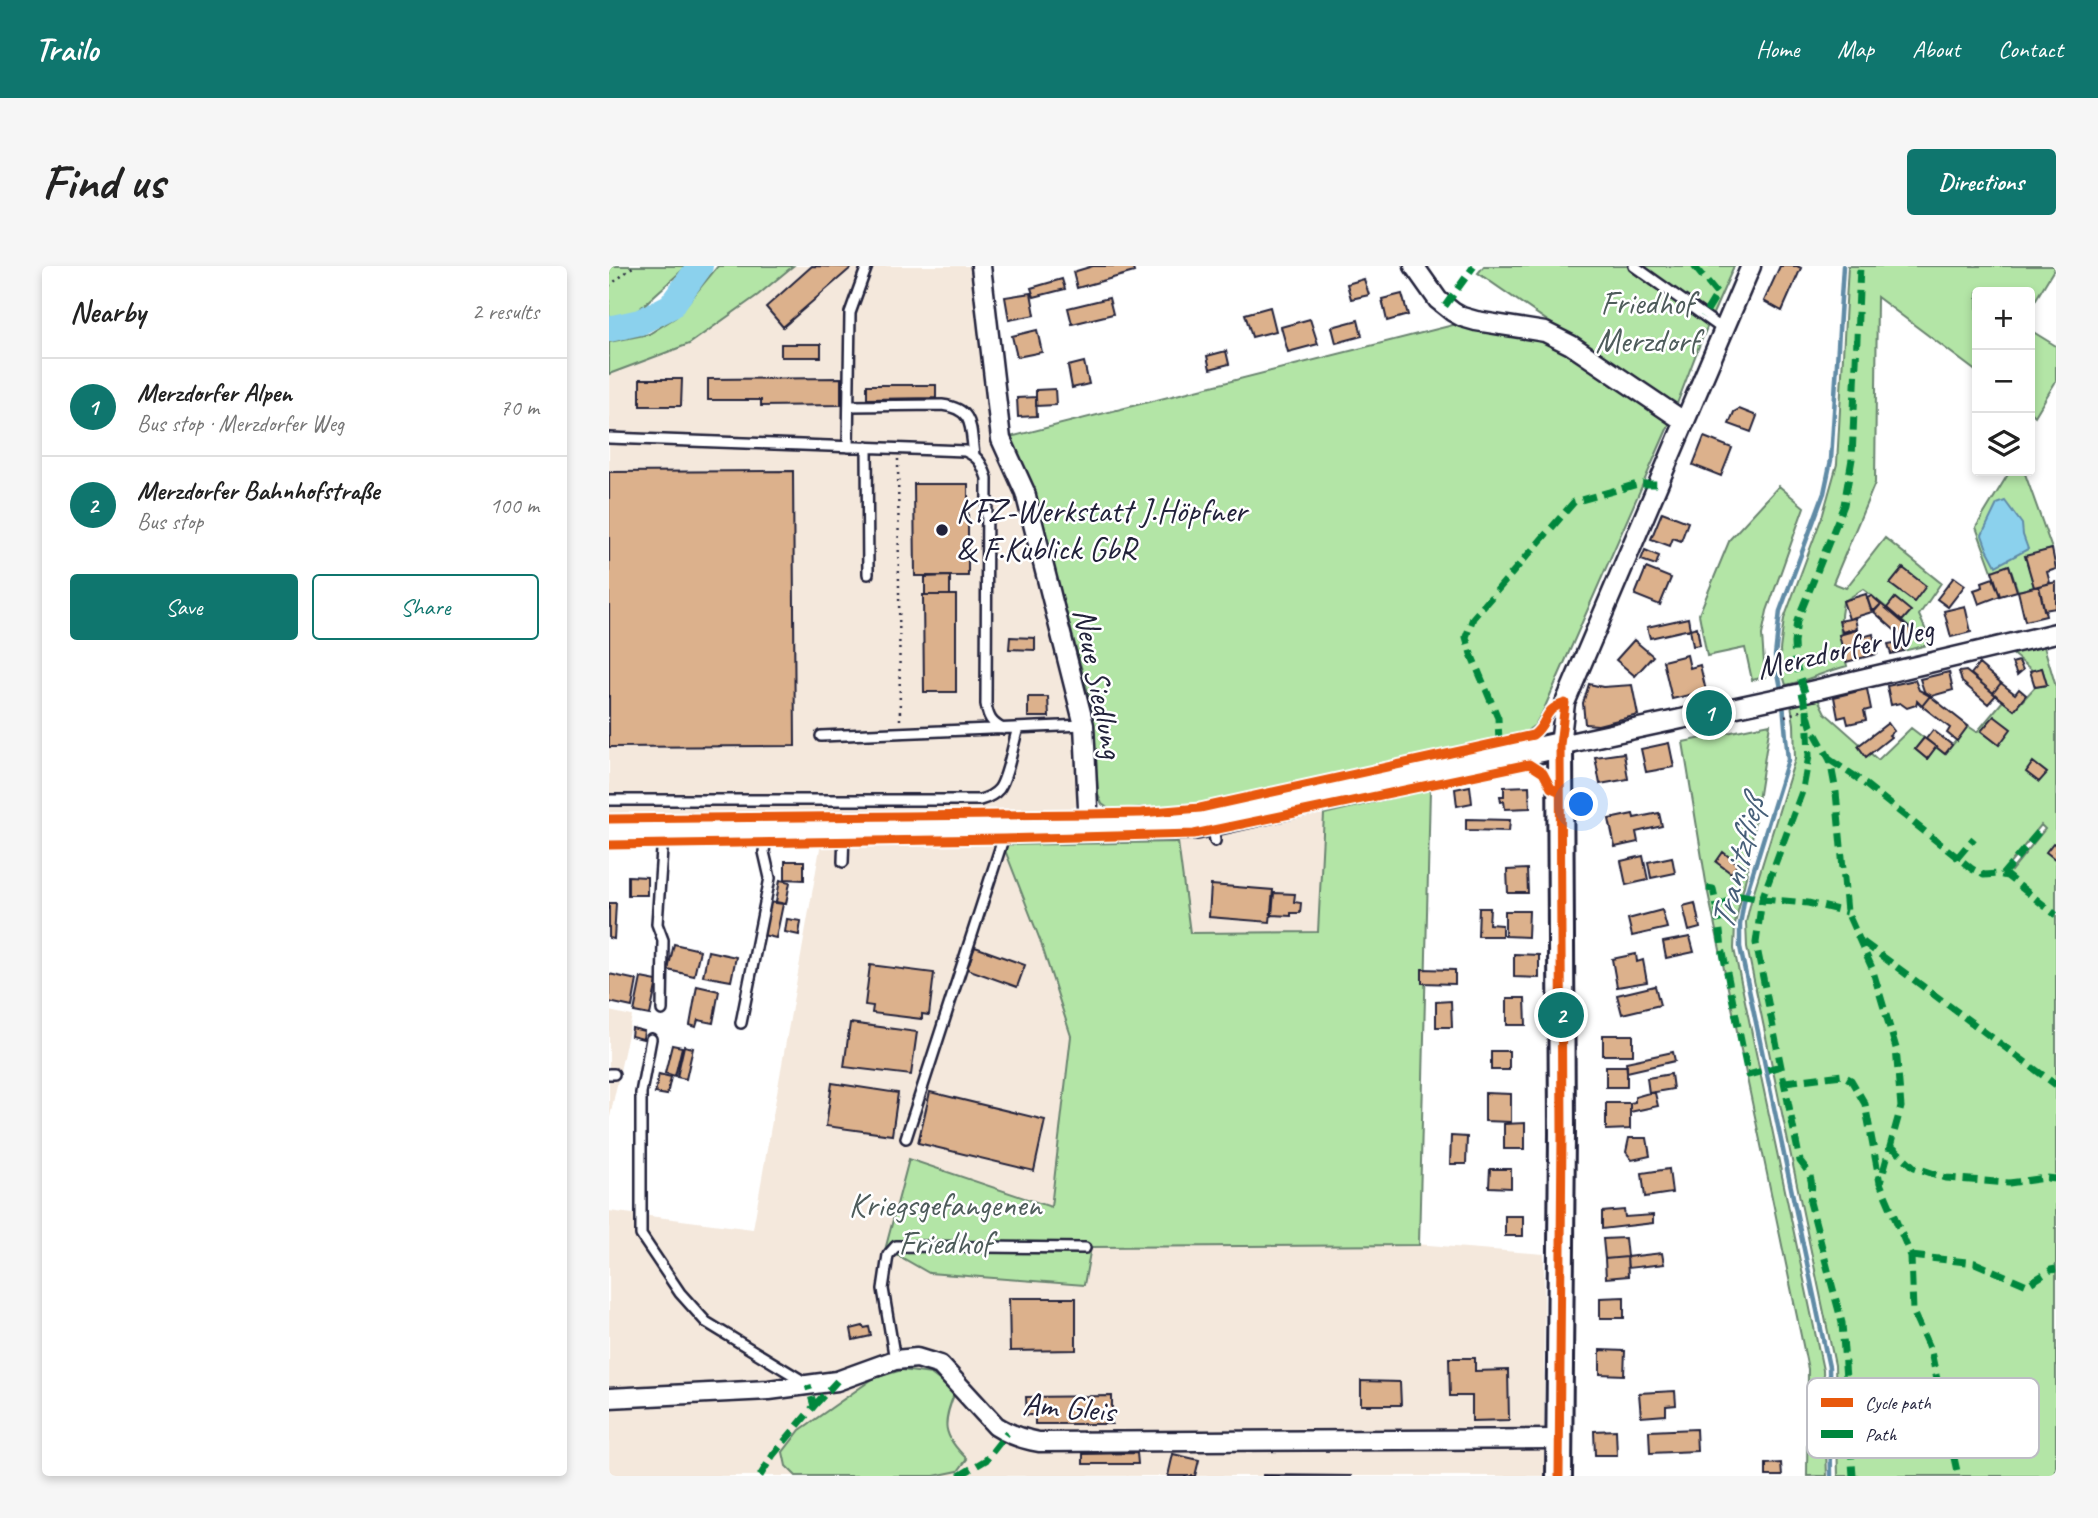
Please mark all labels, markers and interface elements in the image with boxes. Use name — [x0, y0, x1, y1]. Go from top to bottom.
text: Trailo — [35, 28, 98, 70]
text: Home — [1756, 34, 1799, 64]
text: Map — [1837, 34, 1874, 64]
text: About — [1912, 34, 1960, 64]
text: Contact — [1998, 34, 2063, 64]
button: Directions — [1907, 149, 2056, 215]
text: Find us — [42, 151, 164, 213]
park label: Friedhof Merzdorf — [1596, 282, 1705, 362]
map controls — [1972, 287, 2035, 476]
button: + — [1972, 287, 2035, 350]
text: Nearby — [70, 293, 146, 331]
text: 2 results — [472, 297, 539, 326]
button: − — [1972, 350, 2035, 413]
text: Merzdorfer Alpen — [137, 376, 292, 409]
text: 1 — [88, 393, 98, 422]
text: 70 m — [500, 393, 539, 422]
text: Bus stop · Merzdorfer Weg — [137, 409, 344, 438]
button: layers — [1972, 413, 2035, 476]
text: Merzdorfer Bahnhofstraße — [137, 474, 379, 507]
place label: KFZ-Werkstatt J.Höpfner & F.Kublick GbR — [956, 490, 1250, 570]
text: 2 — [88, 491, 98, 520]
text: 100 m — [490, 491, 539, 520]
text: Bus stop — [137, 507, 203, 536]
marker: KFZ-Werkstatt J.Höpfner & F.Kublick GbR — [934, 522, 950, 538]
button: Save — [70, 574, 298, 640]
button: Share — [312, 574, 539, 640]
street label: Neue Siedlung — [1064, 604, 1134, 763]
street label: Merzdorfer Weg — [1753, 607, 1939, 689]
pin: 1 — [1686, 687, 1732, 739]
water label: Tranitzfließ — [1699, 784, 1777, 934]
your location — [1564, 787, 1598, 821]
pin: 2 — [1538, 989, 1584, 1041]
park label: Kriegsgefangenen Friedhof — [849, 1184, 1043, 1264]
legend — [1807, 1378, 2039, 1458]
street label: Am Gleis — [1021, 1382, 1120, 1432]
text: Cycle path — [1865, 1391, 1931, 1415]
text: Path — [1865, 1423, 1898, 1447]

